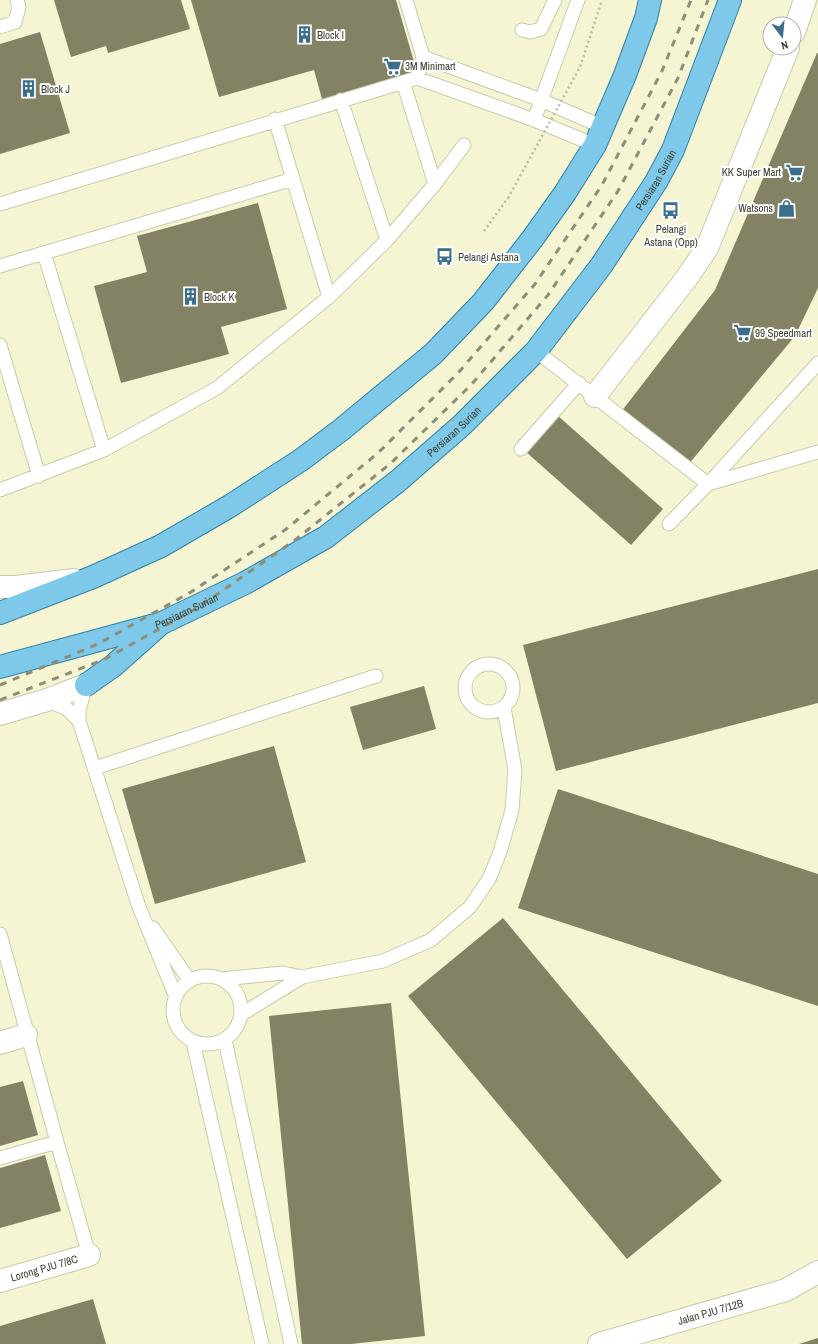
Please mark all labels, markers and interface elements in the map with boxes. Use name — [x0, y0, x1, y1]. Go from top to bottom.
north arrow — [762, 16, 802, 56]
building icon: Block I — [294, 25, 314, 45]
place label: Block I — [317, 28, 344, 42]
text: N — [780, 38, 790, 53]
supermarket icon: 3M Minimart — [382, 56, 402, 76]
place label: 3M Minimart — [405, 59, 456, 73]
building icon: Block J — [18, 79, 38, 99]
place label: Block J — [41, 82, 70, 96]
street label: Persiaran Surian — [632, 147, 679, 213]
supermarket icon: KK Super Mart — [784, 162, 804, 182]
place label: KK Super Mart — [722, 165, 781, 179]
shop icon: Watsons — [776, 198, 796, 218]
bus stop icon: Pelangi Astana (Opp) — [661, 201, 681, 221]
place label: Watsons — [738, 201, 773, 215]
place label: Pelangi Astana (Opp) — [643, 222, 698, 249]
bus stop icon: Pelangi Astana — [435, 247, 455, 267]
place label: Pelangi Astana — [458, 250, 519, 264]
building icon: Block K — [181, 287, 201, 307]
place label: Block K — [204, 290, 235, 304]
supermarket icon: 99 Speedmart — [732, 323, 752, 343]
place label: 99 Speedmart — [755, 326, 812, 340]
street label: Persiaran Surian — [424, 403, 484, 460]
street label: Persiaran Surian — [153, 590, 220, 632]
street label: Lorong PJU 7/8C — [9, 1252, 80, 1285]
street label: Jalan PJU 7/12B — [676, 1296, 745, 1328]

